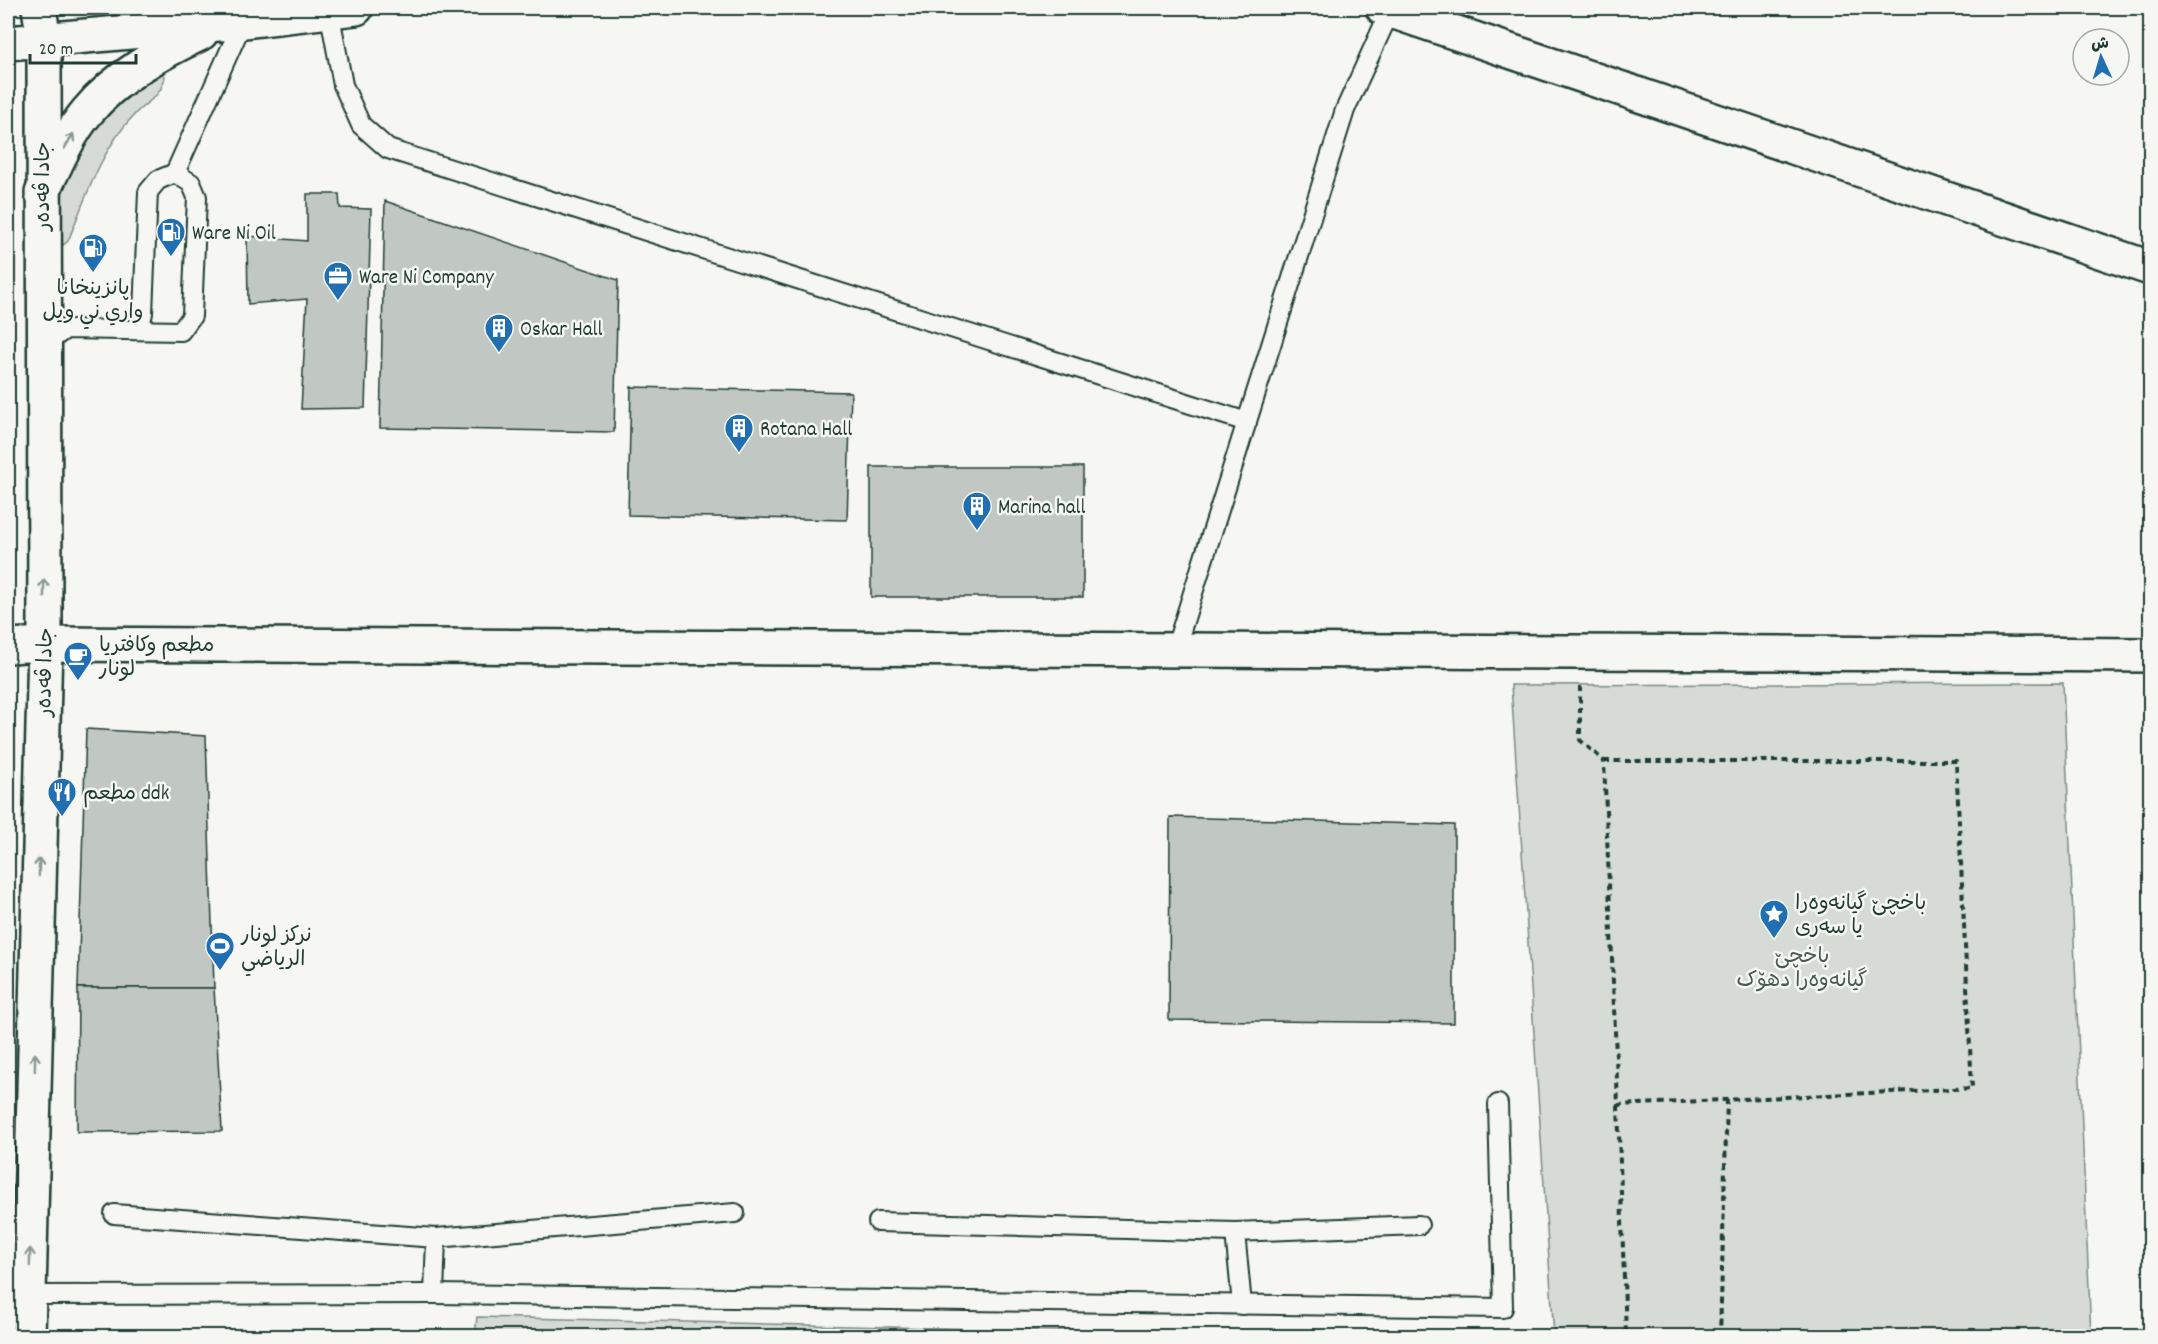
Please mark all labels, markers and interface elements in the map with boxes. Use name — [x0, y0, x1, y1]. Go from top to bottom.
scale bar — [30, 27, 136, 65]
north arrow — [2071, 27, 2131, 87]
text: ش — [2091, 32, 2110, 57]
text: 20 m — [39, 38, 73, 63]
one-way arrow — [63, 133, 75, 150]
street label: جادا ڤەدەر — [30, 142, 60, 232]
fuel station icon: Ware Ni Oil — [155, 216, 187, 258]
place label: Ware Ni Oil — [192, 220, 276, 250]
fuel station icon: پانزينخانا واري ني ويل — [77, 232, 109, 274]
office icon: Ware Ni Company — [322, 260, 354, 302]
place label: Ware Ni Company — [359, 264, 494, 294]
place label: پانزينخانا واري ني ويل — [43, 275, 143, 330]
building icon: Oskar Hall — [483, 312, 515, 354]
place label: Oskar Hall — [520, 316, 603, 346]
building icon: Rotana Hall — [723, 412, 755, 454]
place label: Rotana Hall — [760, 416, 852, 446]
building icon: Marina hall — [961, 490, 993, 532]
place label: Marina hall — [998, 494, 1086, 524]
one-way arrow — [39, 579, 50, 599]
street label: جادا ڤەدەر — [31, 627, 63, 719]
place label: مطعم وكافتريا لونار — [98, 632, 214, 686]
cafe icon: مطعم وكافتريا لونار — [62, 640, 94, 682]
restaurant icon: مطعم ddk — [46, 776, 78, 818]
place label: مطعم ddk — [83, 780, 169, 810]
one-way arrow — [34, 858, 45, 878]
place label: باخچێ گیانەوەرا یا سەری — [1795, 890, 1926, 944]
place icon: باخچێ گیانەوەرا یا سەری — [1758, 898, 1790, 940]
place label: نركز لونار الرياضي — [240, 922, 312, 977]
sports icon: نركز لونار الرياضي — [204, 930, 236, 972]
park label: باخچێ گیانه‌وه‌را دهۆک — [1736, 943, 1868, 997]
one-way arrow — [29, 1053, 40, 1073]
one-way arrow — [24, 1248, 36, 1268]

